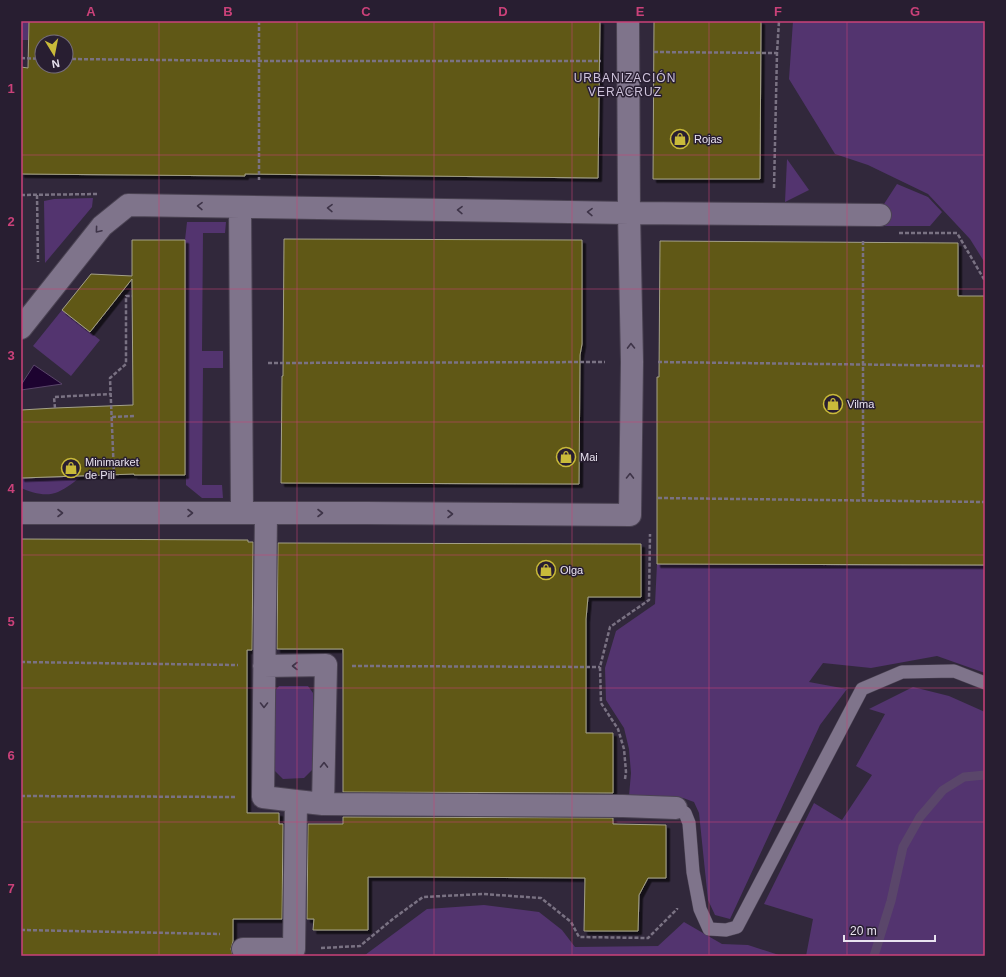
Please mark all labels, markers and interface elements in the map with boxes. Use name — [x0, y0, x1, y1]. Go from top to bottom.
text: A — [86, 4, 96, 19]
text: B — [223, 4, 233, 19]
text: C — [361, 4, 371, 19]
text: D — [498, 4, 508, 19]
text: E — [636, 4, 645, 19]
text: F — [774, 4, 782, 19]
text: G — [910, 4, 920, 19]
north arrow — [34, 34, 74, 74]
text: N — [51, 57, 61, 70]
district label: URBANIZACIÓN VERACRUZ — [574, 70, 676, 99]
text: 1 — [7, 81, 15, 96]
shop icon: Rojas — [669, 128, 691, 150]
place label: Rojas — [694, 133, 723, 145]
one-way arrow — [197, 202, 203, 210]
one-way arrow — [327, 204, 333, 212]
one-way arrow — [457, 206, 463, 214]
one-way arrow — [587, 208, 593, 216]
text: 2 — [7, 214, 15, 229]
one-way arrow — [96, 226, 103, 233]
one-way arrow — [627, 343, 635, 349]
text: 3 — [7, 348, 15, 363]
shop icon: Vilma — [822, 393, 844, 415]
place label: Vilma — [847, 398, 875, 410]
shop icon: Mai — [555, 446, 577, 468]
place label: Mai — [580, 451, 598, 463]
place label: Minimarket de Pili — [85, 456, 139, 481]
shop icon: Minimarket de Pili — [60, 457, 82, 479]
one-way arrow — [626, 473, 634, 479]
text: 4 — [7, 481, 15, 496]
one-way arrow — [57, 509, 63, 517]
one-way arrow — [187, 509, 193, 517]
one-way arrow — [317, 509, 323, 517]
one-way arrow — [447, 510, 453, 518]
shop icon: Olga — [535, 559, 557, 581]
place label: Olga — [560, 564, 584, 576]
text: 5 — [7, 614, 15, 629]
one-way arrow — [292, 662, 298, 670]
one-way arrow — [260, 702, 268, 708]
text: 6 — [7, 748, 15, 763]
one-way arrow — [320, 762, 328, 768]
text: 7 — [7, 881, 15, 896]
scale bar — [844, 917, 935, 943]
text: 20 m — [850, 924, 877, 938]

